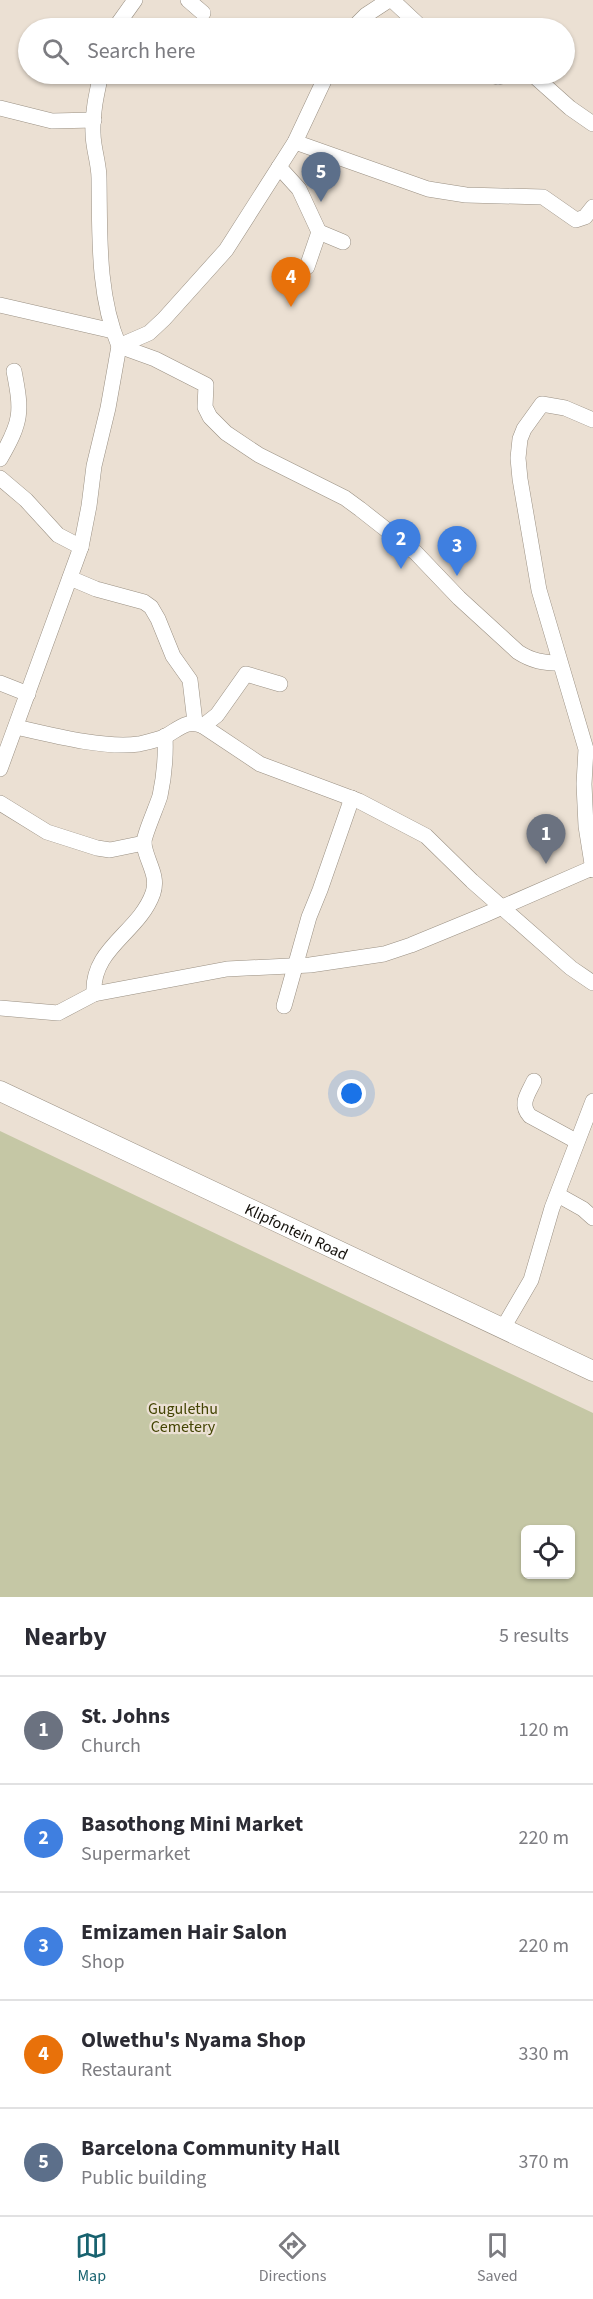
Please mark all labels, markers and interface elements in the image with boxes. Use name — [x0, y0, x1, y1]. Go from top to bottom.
search box — [18, 18, 575, 84]
icon: search — [39, 35, 72, 68]
text: Search here — [87, 35, 195, 67]
pin: 5 — [302, 152, 340, 202]
pin: 4 — [272, 258, 310, 307]
pin: 2 — [382, 520, 420, 569]
pin: 3 — [438, 526, 476, 576]
pin: 1 — [526, 814, 566, 864]
your location — [337, 1079, 366, 1108]
street label: Klipfontein Road — [241, 1198, 351, 1266]
park label: Gugulethu Cemetery — [148, 1398, 218, 1438]
map controls — [521, 1525, 575, 1579]
button: locate — [521, 1525, 575, 1579]
text: Nearby — [24, 1618, 107, 1655]
text: 5 results — [499, 1622, 569, 1650]
text: St. Johns — [81, 1700, 170, 1732]
text: 1 — [38, 1716, 49, 1744]
text: 120 m — [519, 1716, 569, 1744]
text: Church — [81, 1732, 141, 1760]
text: Basothong Mini Market — [81, 1808, 303, 1840]
text: 2 — [38, 1824, 49, 1852]
text: 220 m — [519, 1824, 569, 1852]
text: Supermarket — [81, 1840, 190, 1868]
text: Emizamen Hair Salon — [81, 1916, 287, 1948]
text: 3 — [38, 1932, 49, 1960]
text: 220 m — [519, 1932, 569, 1960]
text: Shop — [81, 1948, 125, 1976]
text: Olwethu's Nyama Shop — [81, 2024, 306, 2056]
text: 4 — [38, 2040, 49, 2068]
text: 330 m — [519, 2040, 569, 2068]
text: Restaurant — [81, 2056, 172, 2084]
text: Barcelona Community Hall — [81, 2132, 340, 2164]
text: 5 — [38, 2148, 49, 2176]
text: 370 m — [519, 2148, 569, 2176]
text: Public building — [81, 2164, 206, 2192]
tab: Map — [75, 2229, 108, 2287]
tab: Directions — [259, 2229, 326, 2287]
tab: Saved — [477, 2229, 518, 2287]

